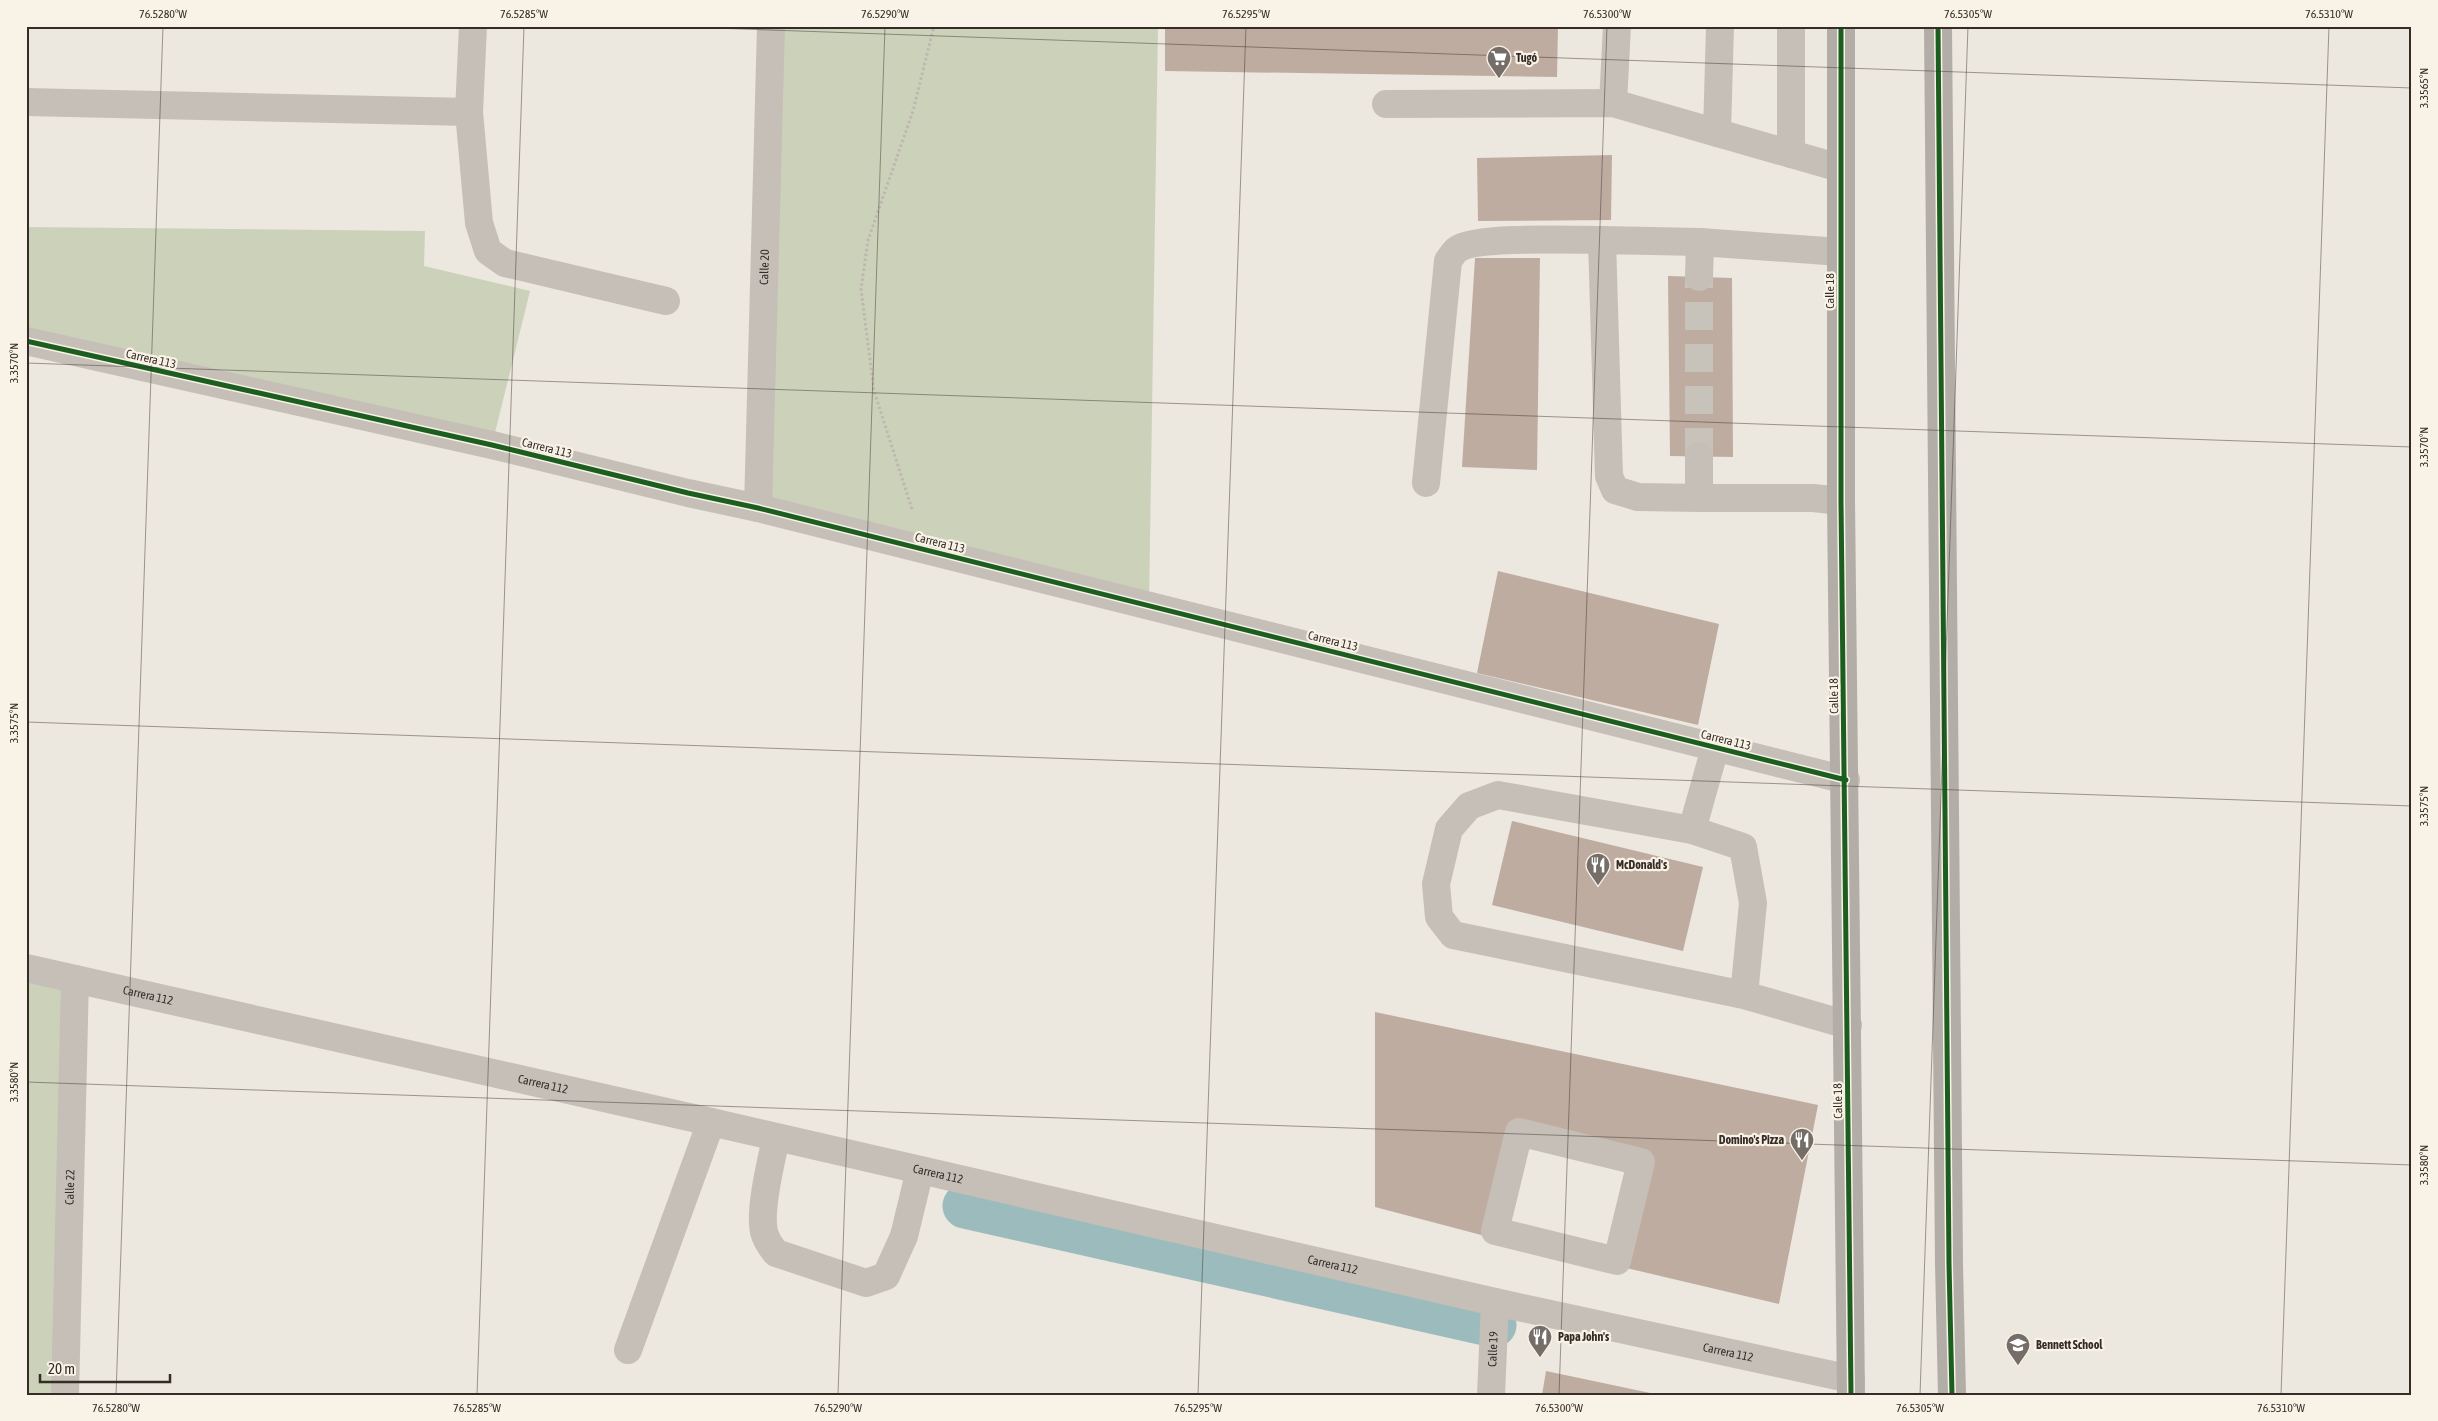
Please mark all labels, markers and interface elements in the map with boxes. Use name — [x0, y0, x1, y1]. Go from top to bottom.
text: 76.5280°W — [139, 7, 187, 21]
text: 76.5285°W — [500, 7, 548, 21]
text: 76.5290°W — [861, 7, 909, 21]
text: 76.5295°W — [1222, 7, 1270, 21]
text: 76.5300°W — [1583, 7, 1631, 21]
text: 76.5305°W — [1944, 7, 1992, 21]
text: 76.5310°W — [2305, 7, 2353, 21]
supermarket icon: Tugó — [1486, 45, 1512, 79]
place label: Tugó — [1516, 51, 1537, 65]
text: 3.3565°N — [2417, 68, 2431, 108]
street label: Calle 20 — [757, 249, 772, 285]
street label: Calle 18 — [1823, 273, 1837, 309]
text: 3.3570°N — [7, 343, 21, 383]
street label: Carrera 113 — [125, 346, 177, 372]
text: 3.3570°N — [2417, 427, 2431, 467]
street label: Carrera 113 — [521, 435, 573, 461]
street label: Carrera 113 — [914, 530, 966, 556]
street label: Carrera 113 — [1307, 628, 1359, 654]
street label: Calle 18 — [1827, 678, 1841, 714]
text: 3.3575°N — [7, 703, 21, 743]
street label: Carrera 113 — [1700, 727, 1752, 753]
text: 3.3575°N — [2417, 786, 2431, 826]
restaurant icon: McDonald's — [1585, 852, 1611, 886]
place label: McDonald's — [1616, 858, 1668, 872]
street label: Carrera 112 — [122, 983, 174, 1008]
text: 3.3580°N — [7, 1062, 21, 1102]
street label: Carrera 112 — [517, 1072, 570, 1097]
street label: Calle 18 — [1831, 1083, 1845, 1119]
restaurant icon: Domino's Pizza — [1789, 1127, 1815, 1161]
place label: Domino's Pizza — [1719, 1133, 1784, 1147]
text: 3.3580°N — [2417, 1145, 2431, 1185]
street label: Carrera 112 — [912, 1162, 964, 1187]
street label: Calle 22 — [63, 1169, 77, 1205]
street label: Carrera 112 — [1306, 1252, 1359, 1277]
restaurant icon: Papa John's — [1527, 1324, 1553, 1358]
place label: Papa John's — [1558, 1330, 1610, 1344]
street label: Calle 19 — [1485, 1331, 1501, 1367]
school or university icon: Bennett School — [2005, 1332, 2031, 1366]
place label: Bennett School — [2036, 1338, 2103, 1352]
street label: Carrera 112 — [1702, 1340, 1755, 1365]
scale bar — [40, 1351, 170, 1383]
text: 20 m — [48, 1360, 75, 1377]
text: 76.5280°W — [92, 1401, 140, 1415]
text: 76.5285°W — [453, 1401, 501, 1415]
text: 76.5290°W — [814, 1401, 862, 1415]
text: 76.5295°W — [1174, 1401, 1222, 1415]
text: 76.5300°W — [1535, 1401, 1583, 1415]
text: 76.5305°W — [1896, 1401, 1944, 1415]
text: 76.5310°W — [2257, 1401, 2305, 1415]

